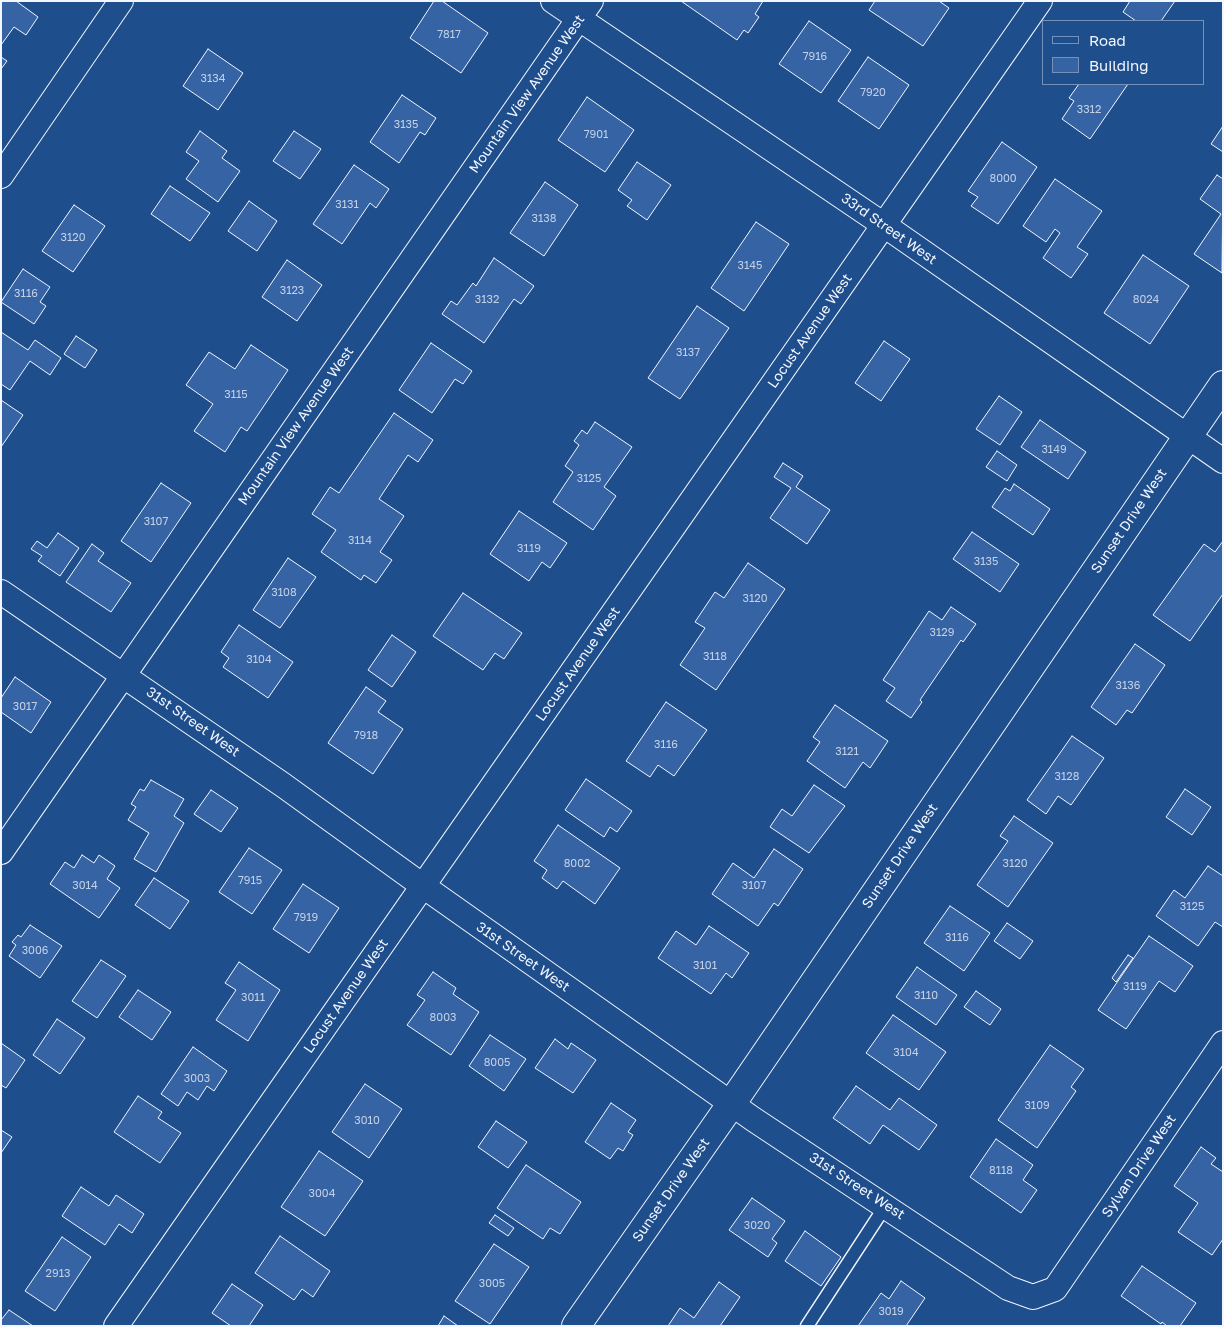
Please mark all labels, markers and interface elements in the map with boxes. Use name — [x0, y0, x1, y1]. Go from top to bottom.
street label: Mountain View Avenue West — [466, 12, 588, 176]
legend — [1042, 20, 1204, 85]
house number: 7817 — [437, 28, 461, 42]
text: Road — [1089, 31, 1126, 49]
house number: 7916 — [803, 50, 827, 64]
text: Building — [1089, 56, 1149, 74]
house number: 3134 — [201, 72, 225, 86]
house number: 7920 — [860, 86, 886, 100]
house number: 3312 — [1077, 103, 1101, 117]
house number: 3135 — [394, 118, 418, 132]
house number: 7901 — [584, 128, 608, 142]
house number: 8000 — [989, 172, 1017, 186]
street label: 33rd Street West — [838, 190, 940, 268]
house number: 3131 — [335, 198, 359, 212]
house number: 3138 — [532, 212, 556, 226]
house number: 3120 — [61, 231, 85, 245]
house number: 3145 — [738, 259, 762, 273]
street label: Locust Avenue West — [764, 271, 856, 391]
house number: 3123 — [280, 284, 304, 298]
house number: 3116 — [14, 287, 38, 301]
house number: 3132 — [475, 293, 499, 307]
house number: 8024 — [1133, 293, 1159, 307]
street label: Mountain View Avenue West — [235, 344, 357, 508]
house number: 3137 — [676, 346, 700, 360]
house number: 3115 — [224, 388, 248, 402]
house number: 3149 — [1041, 443, 1067, 457]
street label: Sunset Drive West — [1088, 465, 1170, 577]
house number: 3125 — [577, 472, 601, 486]
house number: 3107 — [144, 515, 168, 529]
house number: 3114 — [348, 534, 372, 548]
house number: 3119 — [517, 542, 541, 556]
house number: 3135 — [974, 555, 998, 569]
house number: 3108 — [271, 586, 297, 600]
house number: 3120 — [743, 592, 767, 606]
street label: Locust Avenue West — [532, 604, 624, 724]
house number: 3129 — [930, 626, 954, 640]
house number: 3118 — [703, 650, 727, 664]
house number: 3104 — [246, 653, 272, 667]
house number: 3136 — [1116, 679, 1140, 693]
street label: 31st Street West — [143, 683, 243, 761]
house number: 3017 — [13, 700, 37, 714]
house number: 7918 — [354, 729, 378, 743]
house number: 3116 — [654, 738, 678, 752]
house number: 3121 — [835, 745, 859, 759]
house number: 3128 — [1055, 770, 1079, 784]
street label: Sunset Drive West — [859, 800, 941, 912]
house number: 8002 — [564, 857, 590, 871]
house number: 3120 — [1003, 857, 1027, 871]
house number: 7915 — [238, 874, 262, 888]
house number: 3014 — [72, 879, 98, 893]
house number: 3107 — [742, 879, 766, 893]
house number: 3125 — [1180, 900, 1204, 914]
house number: 7919 — [294, 911, 318, 925]
street label: 31st Street West — [473, 918, 573, 996]
house number: 3116 — [945, 931, 969, 945]
street label: Locust Avenue West — [300, 936, 392, 1056]
house number: 3006 — [22, 944, 48, 958]
house number: 3101 — [693, 959, 717, 973]
house number: 3119 — [1123, 980, 1147, 994]
house number: 3110 — [914, 989, 938, 1003]
house number: 3011 — [241, 991, 265, 1005]
house number: 8003 — [430, 1011, 456, 1025]
house number: 3104 — [893, 1046, 919, 1060]
house number: 8005 — [484, 1056, 510, 1070]
house number: 3003 — [184, 1072, 210, 1086]
house number: 3109 — [1024, 1099, 1050, 1113]
street label: Sylvan Drive West — [1098, 1111, 1180, 1221]
house number: 3010 — [354, 1114, 380, 1128]
street label: Sunset Drive West — [629, 1135, 713, 1245]
street label: 31st Street West — [806, 1149, 908, 1223]
house number: 8118 — [989, 1164, 1013, 1178]
house number: 3004 — [309, 1187, 335, 1201]
house number: 3020 — [744, 1219, 770, 1233]
house number: 2913 — [46, 1267, 70, 1281]
house number: 3005 — [479, 1277, 505, 1291]
house number: 3019 — [878, 1305, 904, 1319]

